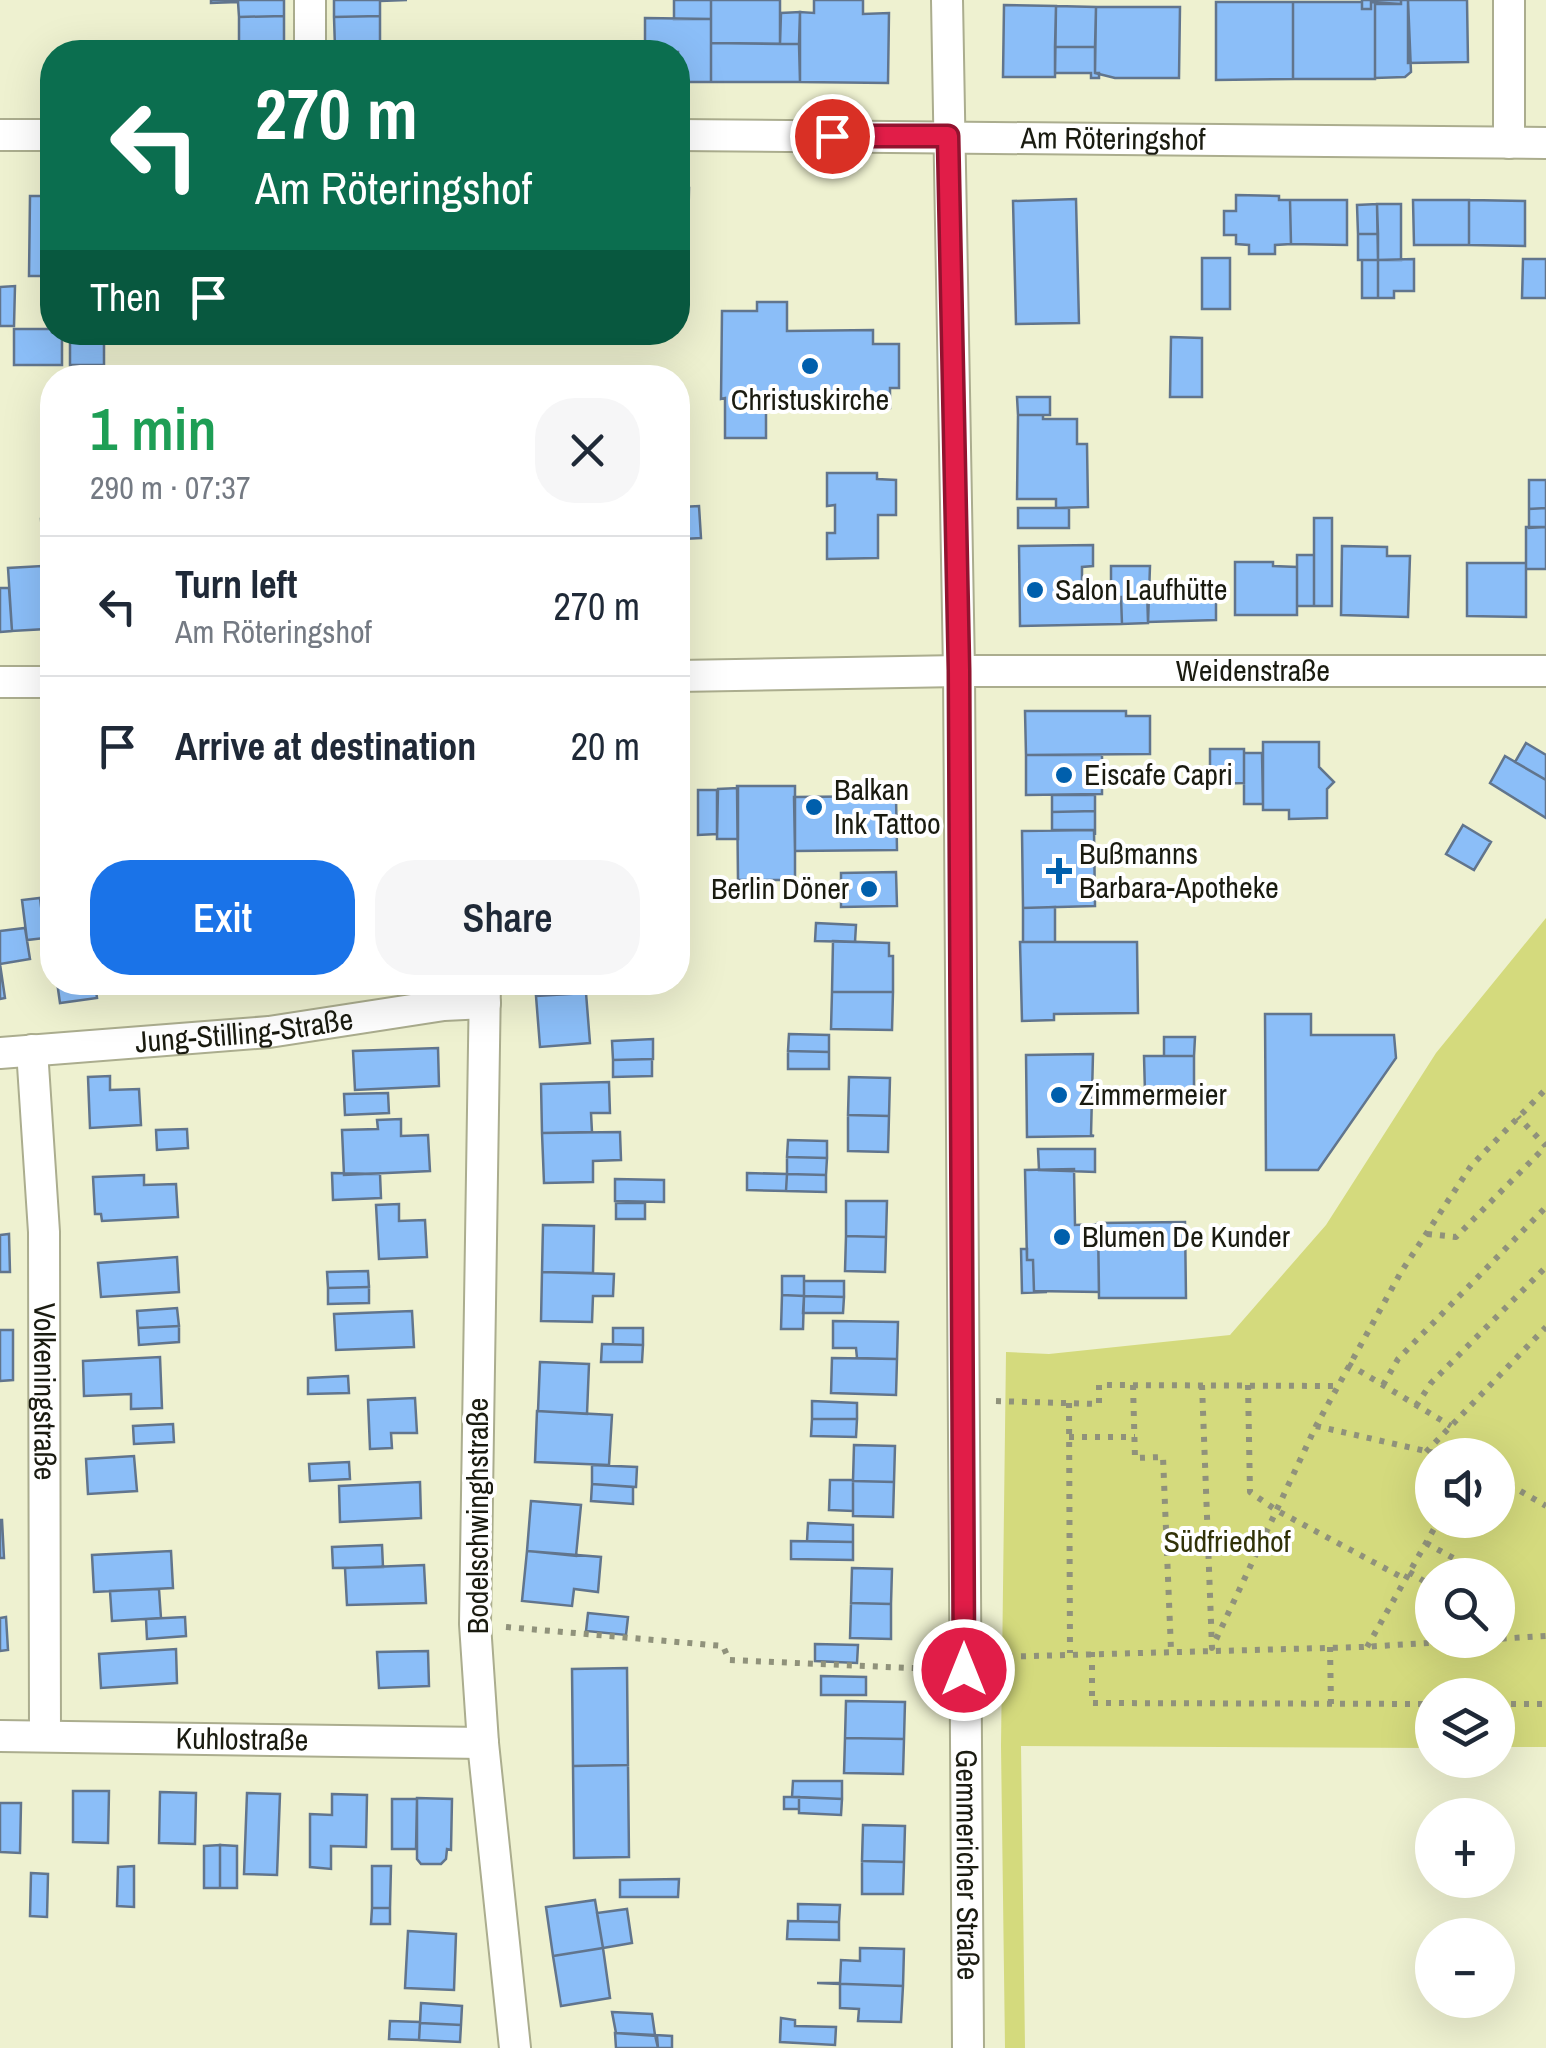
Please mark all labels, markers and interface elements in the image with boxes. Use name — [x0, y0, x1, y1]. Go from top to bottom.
text: 270 m — [255, 67, 418, 161]
icon: left — [90, 80, 220, 210]
pin — [790, 94, 875, 179]
icon: arrive — [805, 109, 860, 164]
street label: Am Röteringshof — [1019, 117, 1206, 159]
text: Am Röteringshof — [255, 157, 532, 218]
icon: arrive — [181, 270, 236, 325]
text: Then — [90, 272, 161, 323]
marker: Christuskirche — [799, 355, 821, 377]
place label: Christuskirche — [731, 379, 889, 419]
text: 1 min — [90, 388, 217, 469]
button: close — [535, 398, 640, 503]
text: 290 m · 07:37 — [90, 466, 250, 509]
text: Turn left — [175, 559, 297, 610]
place label: Salon Laufhütte — [1055, 569, 1227, 609]
icon: left — [90, 579, 145, 634]
marker: Salon Laufhütte — [1024, 579, 1046, 601]
text: 270 m — [553, 581, 640, 632]
text: Am Röteringshof — [175, 610, 372, 653]
street label: Weidenstraße — [1176, 650, 1330, 690]
icon: arrive — [90, 719, 145, 774]
text: Arrive at destination — [175, 721, 476, 772]
text: 20 m — [571, 721, 640, 772]
place label: Eiscafe Capri — [1084, 754, 1233, 794]
marker: Eiscafe Capri — [1053, 764, 1075, 786]
place label: Balkan Ink Tattoo — [834, 769, 941, 843]
marker: Balkan Ink Tattoo — [803, 796, 825, 818]
place label: Bußmanns Barbara-Apotheke — [1079, 833, 1279, 907]
button: Exit — [90, 860, 355, 975]
button: Share — [375, 860, 640, 975]
marker: Bußmanns Barbara-Apotheke — [1048, 860, 1070, 882]
place label: Berlin Döner — [711, 868, 850, 908]
marker: Berlin Döner — [858, 878, 880, 900]
street label: Jung-Stilling-Straße — [133, 998, 356, 1061]
place label: Zimmermeier — [1079, 1074, 1227, 1114]
marker: Zimmermeier — [1048, 1084, 1070, 1106]
place label: Blumen De Kunder — [1082, 1216, 1291, 1256]
marker: Blumen De Kunder — [1051, 1226, 1073, 1248]
street label: Volkeningstraße — [25, 1303, 65, 1481]
street label: Bodelschwinghstraße — [457, 1398, 497, 1634]
map controls — [1415, 1438, 1515, 2018]
button: sound — [1415, 1438, 1515, 1538]
park label: Südfriedhof — [1163, 1521, 1291, 1561]
button: search — [1415, 1558, 1515, 1658]
position arrow — [912, 1618, 1016, 1722]
button: layers — [1415, 1678, 1515, 1778]
street label: Kuhlostraße — [175, 1718, 309, 1759]
street label: Gemmericher Straße — [947, 1749, 989, 1981]
button: + — [1415, 1798, 1515, 1898]
button: − — [1415, 1918, 1515, 2018]

